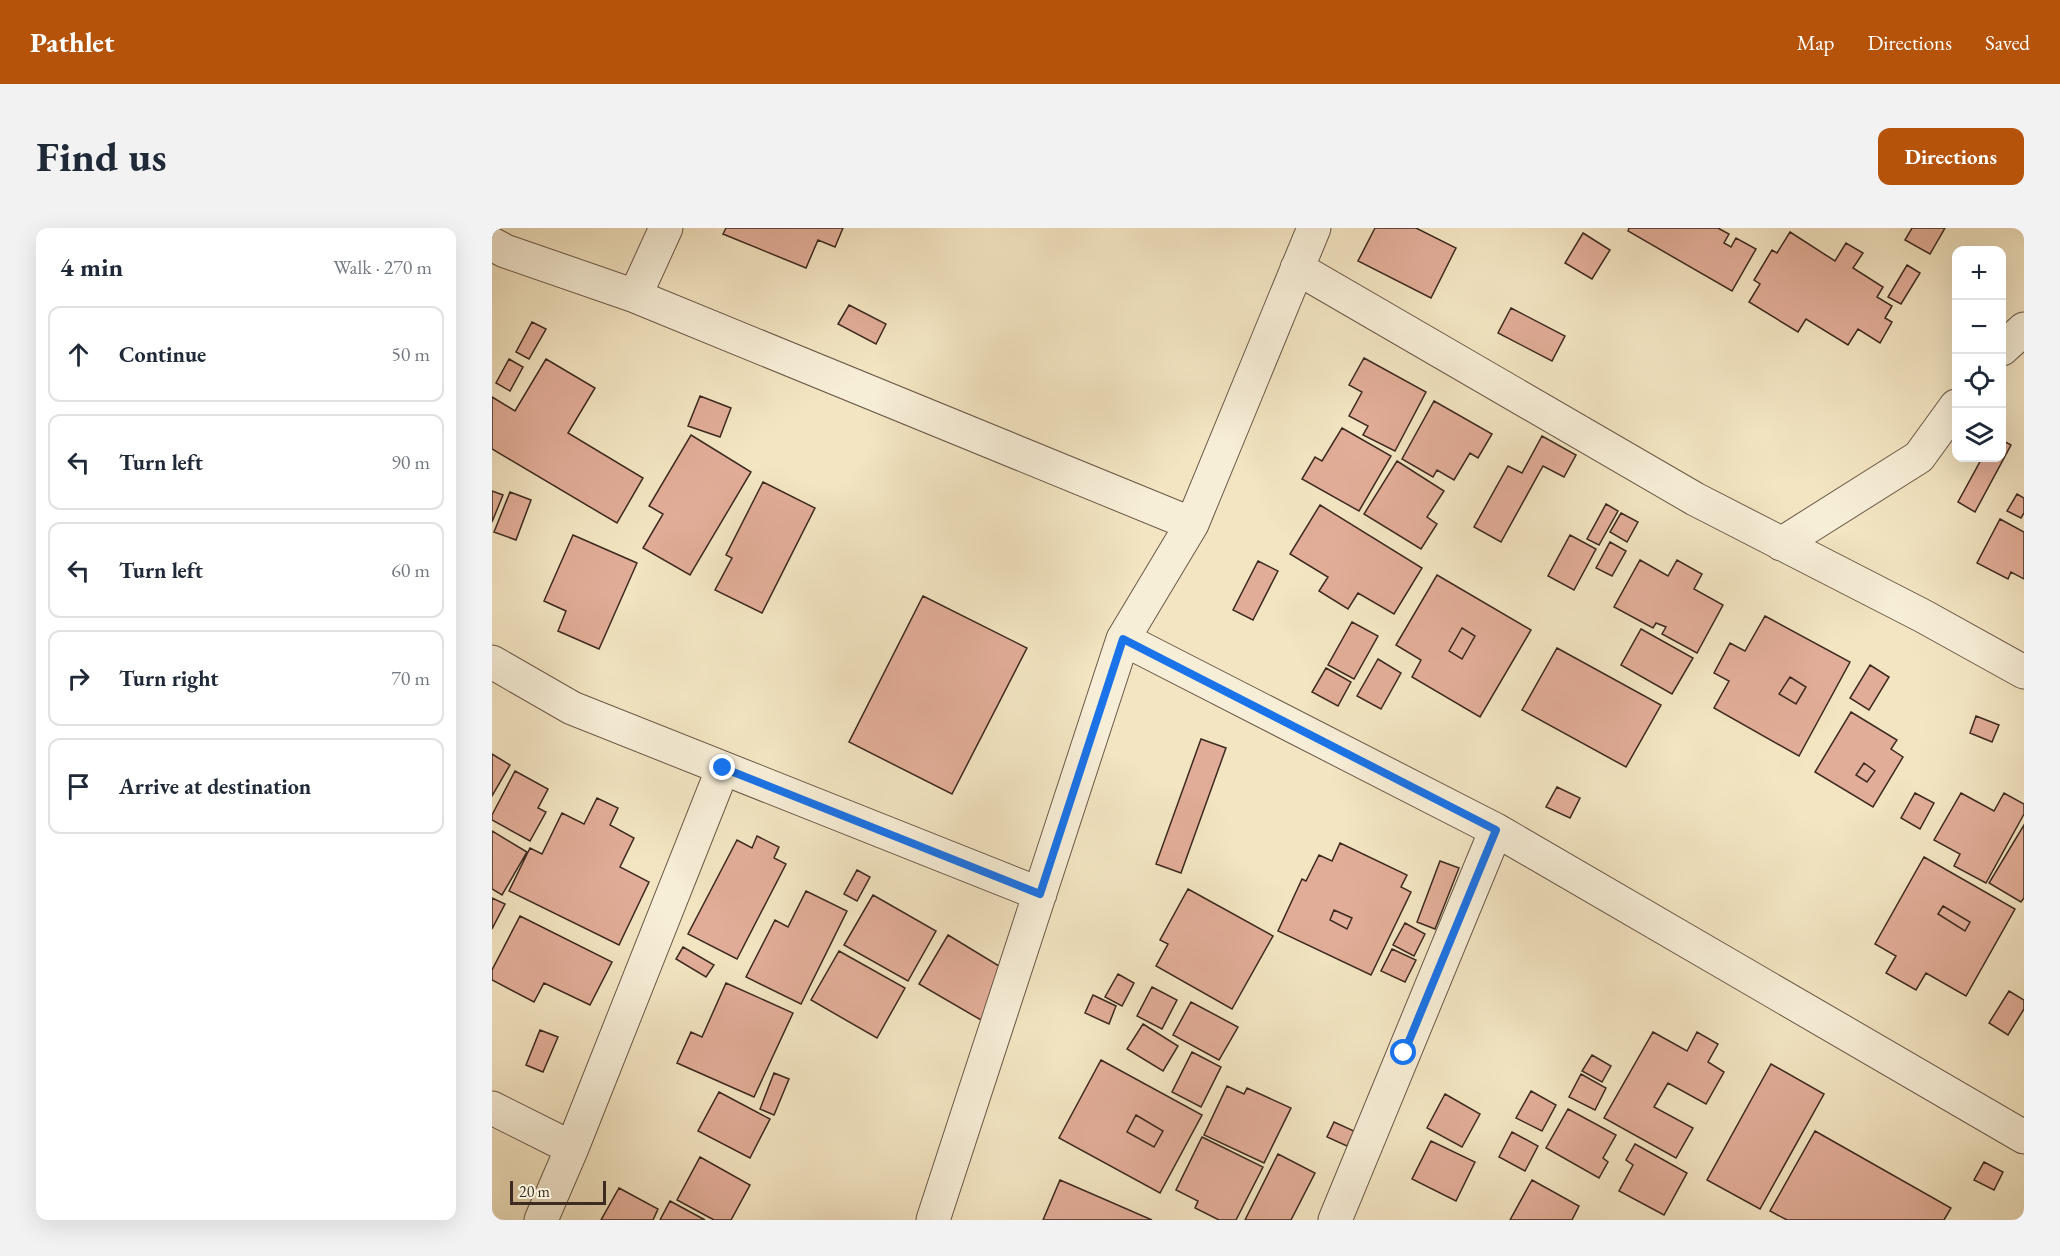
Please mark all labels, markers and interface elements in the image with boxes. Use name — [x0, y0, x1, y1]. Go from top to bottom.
text: Pathlet — [30, 24, 114, 60]
text: Map — [1797, 29, 1834, 56]
text: Directions — [1867, 29, 1952, 56]
text: Saved — [1985, 29, 2030, 56]
button: Directions — [1878, 128, 2024, 185]
text: Find us — [36, 129, 167, 184]
map controls — [1952, 246, 2006, 462]
button: + — [1952, 246, 2006, 300]
text: 4 min — [60, 250, 123, 284]
text: Walk · 270 m — [333, 254, 432, 280]
button: − — [1952, 300, 2006, 354]
icon: ahead — [62, 338, 95, 371]
text: Continue — [119, 340, 206, 369]
text: 50 m — [391, 341, 430, 367]
button: locate — [1952, 354, 2006, 408]
button: layers — [1952, 408, 2006, 462]
icon: left — [62, 446, 95, 479]
text: Turn left — [119, 448, 203, 477]
text: 90 m — [391, 449, 430, 475]
icon: left — [62, 554, 95, 587]
text: Turn left — [119, 556, 203, 585]
text: 60 m — [391, 557, 430, 583]
icon: right — [62, 662, 95, 695]
text: Turn right — [119, 664, 218, 693]
text: 70 m — [391, 665, 430, 691]
route end — [709, 754, 735, 780]
icon: arrive — [62, 770, 95, 803]
text: Arrive at destination — [119, 772, 311, 801]
route start — [1390, 1039, 1416, 1065]
scale bar — [510, 1178, 606, 1206]
text: 20 m — [519, 1181, 550, 1202]

